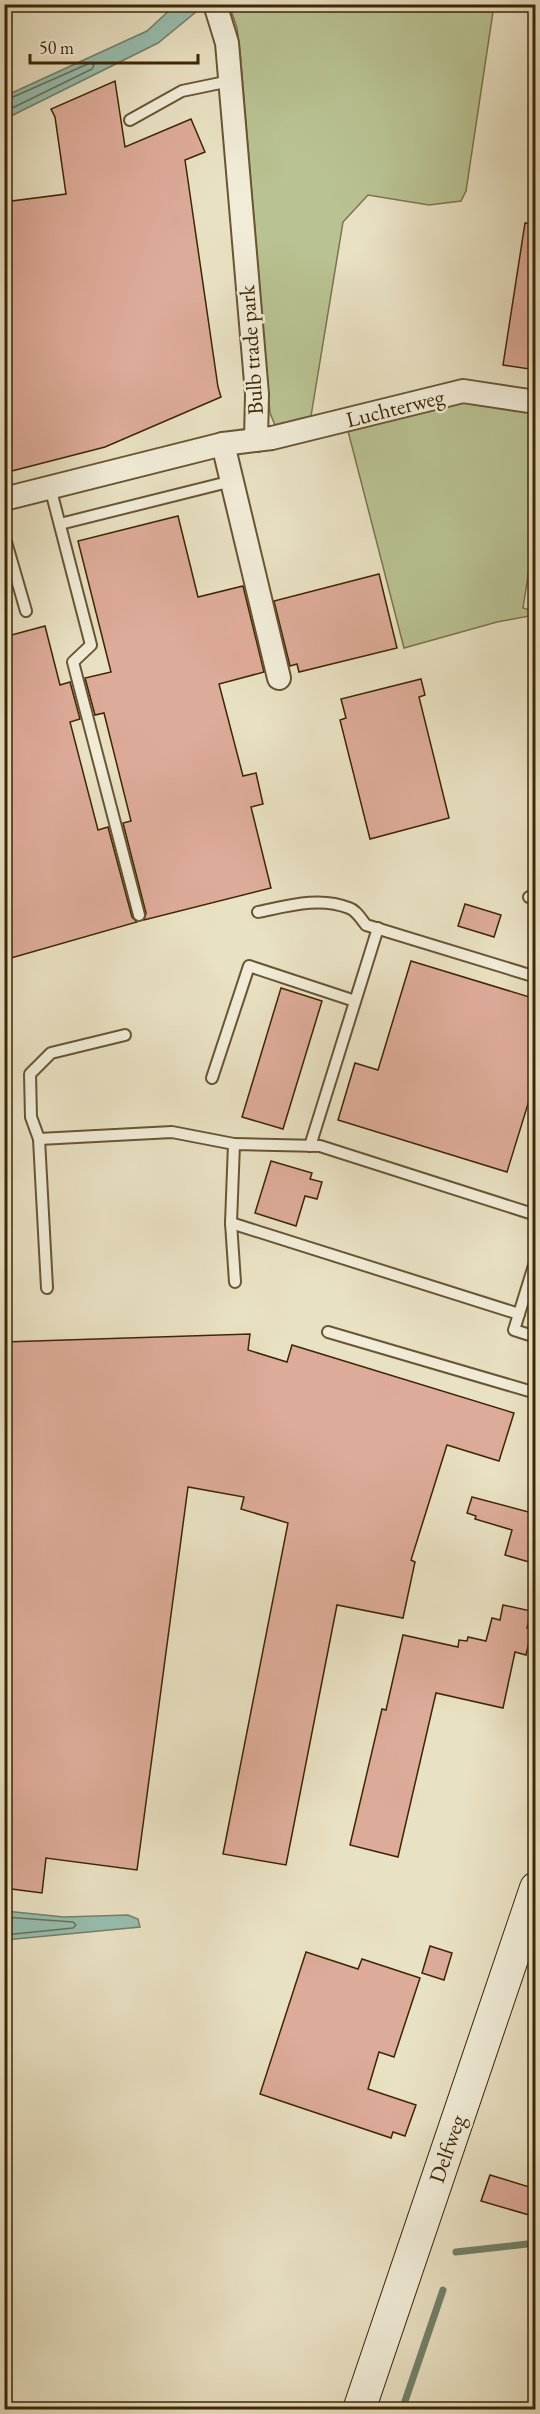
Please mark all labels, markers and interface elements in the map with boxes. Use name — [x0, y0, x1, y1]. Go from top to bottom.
scale bar — [30, 27, 198, 65]
text: 50 m — [39, 36, 74, 59]
street label: Bulb trade park — [232, 283, 270, 416]
street label: Luchterweg — [343, 382, 448, 434]
street label: Delfweg — [422, 2111, 472, 2187]

